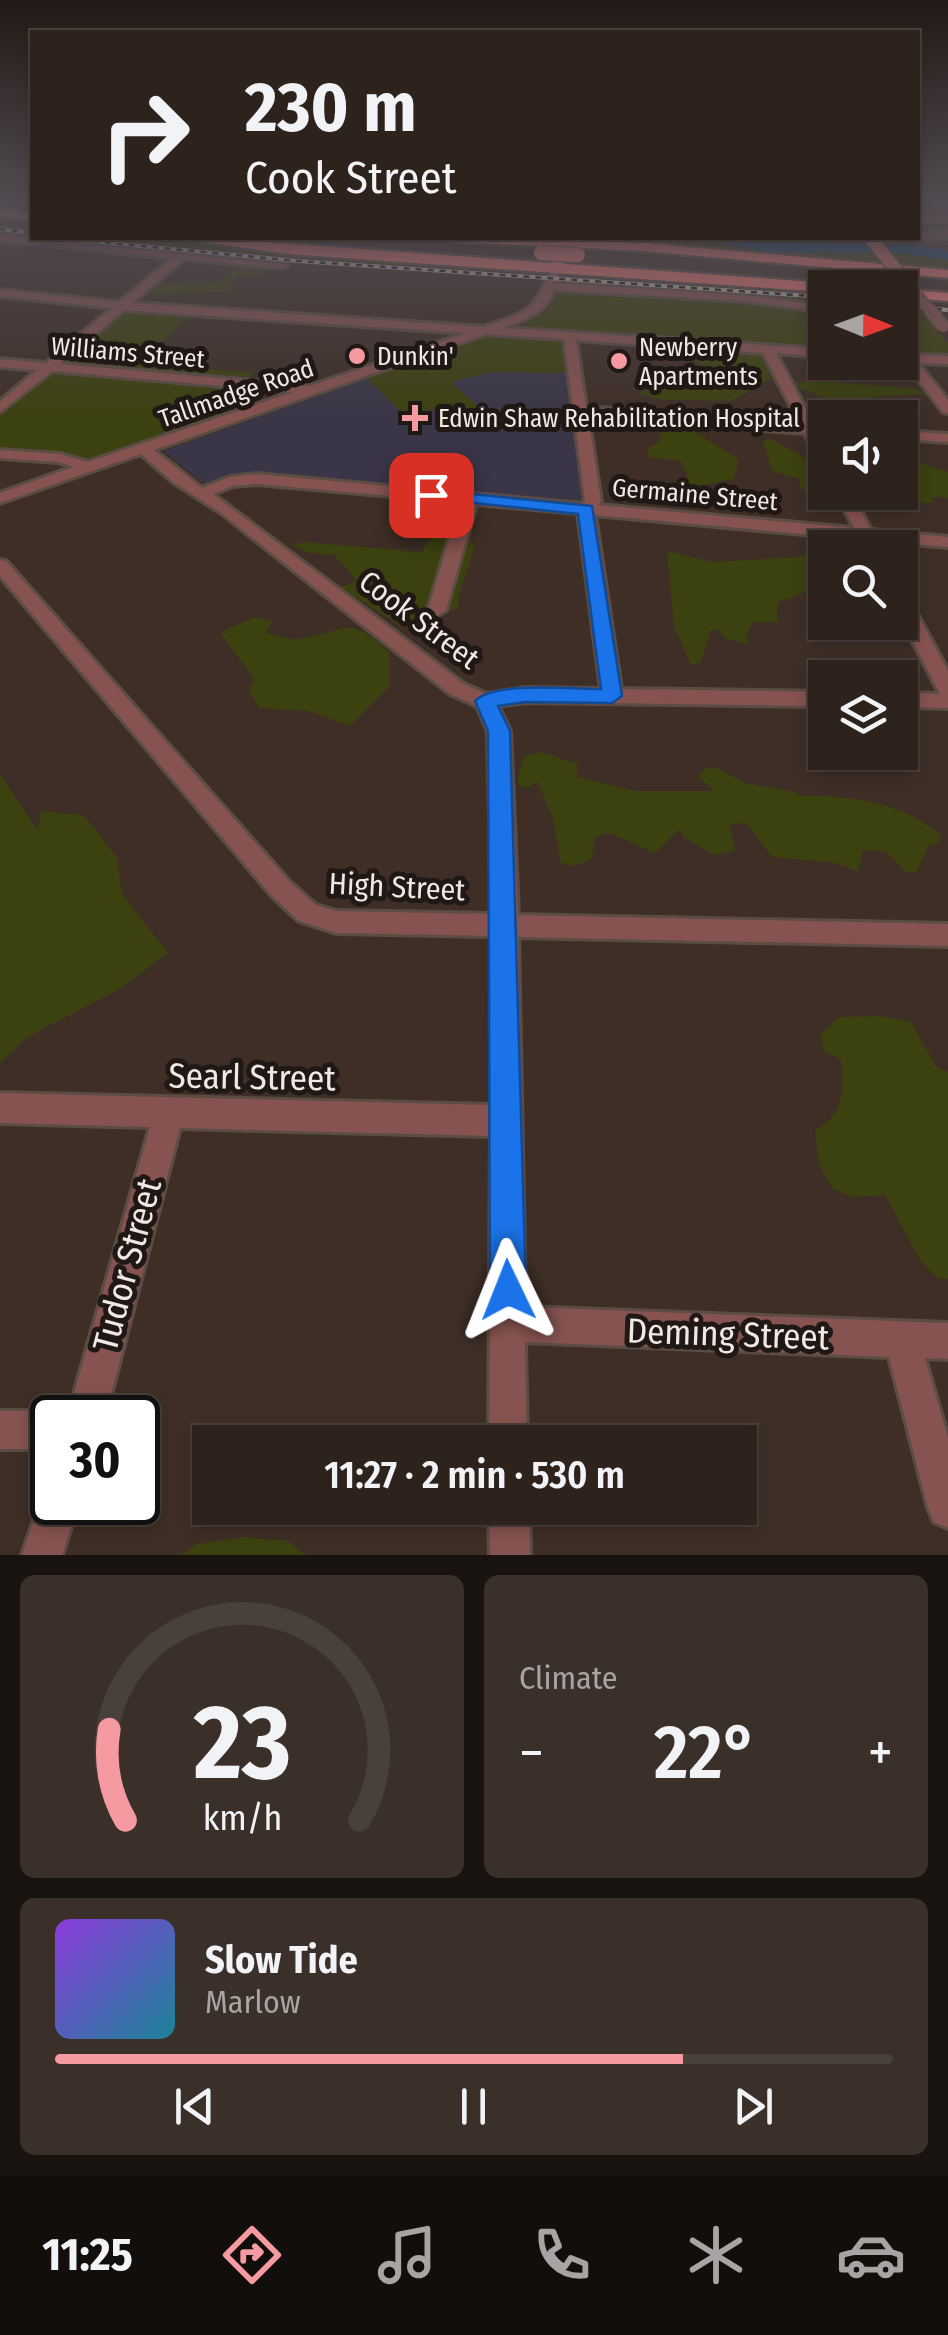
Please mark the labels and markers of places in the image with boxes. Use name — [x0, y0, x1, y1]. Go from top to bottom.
place label: Newberry Apartments — [639, 333, 758, 392]
place label: Dunkin' — [377, 342, 454, 372]
marker: Dunkin' — [346, 345, 368, 367]
marker: Newberry Apartments — [608, 350, 630, 372]
place label: Edwin Shaw Rehabilitation Hospital — [438, 404, 800, 434]
marker: Edwin Shaw Rehabilitation Hospital — [402, 405, 428, 431]
pin — [389, 453, 474, 538]

